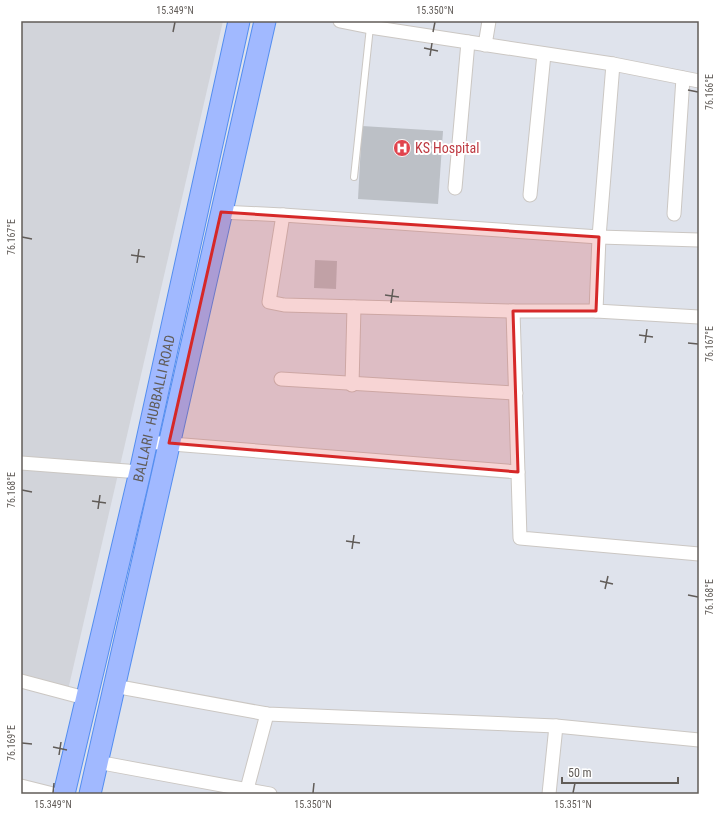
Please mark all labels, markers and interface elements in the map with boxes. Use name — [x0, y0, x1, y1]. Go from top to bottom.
text: 15.349°N — [156, 5, 194, 16]
text: 15.350°N — [416, 5, 454, 16]
text: 76.166°E — [704, 74, 715, 110]
hospital icon: KS Hospital — [392, 138, 412, 158]
place label: KS Hospital — [415, 140, 479, 156]
text: 76.167°E — [6, 219, 17, 255]
text: 76.167°E — [704, 326, 715, 362]
street label: BALLARI - HUBBALLI ROAD — [130, 333, 178, 483]
text: 76.168°E — [6, 472, 17, 508]
text: 76.168°E — [704, 579, 715, 615]
text: 76.169°E — [6, 725, 17, 761]
scale bar — [562, 759, 678, 785]
text: 50 m — [568, 766, 592, 780]
text: 15.349°N — [34, 799, 72, 810]
text: 15.350°N — [294, 799, 332, 810]
text: 15.351°N — [554, 799, 592, 810]

